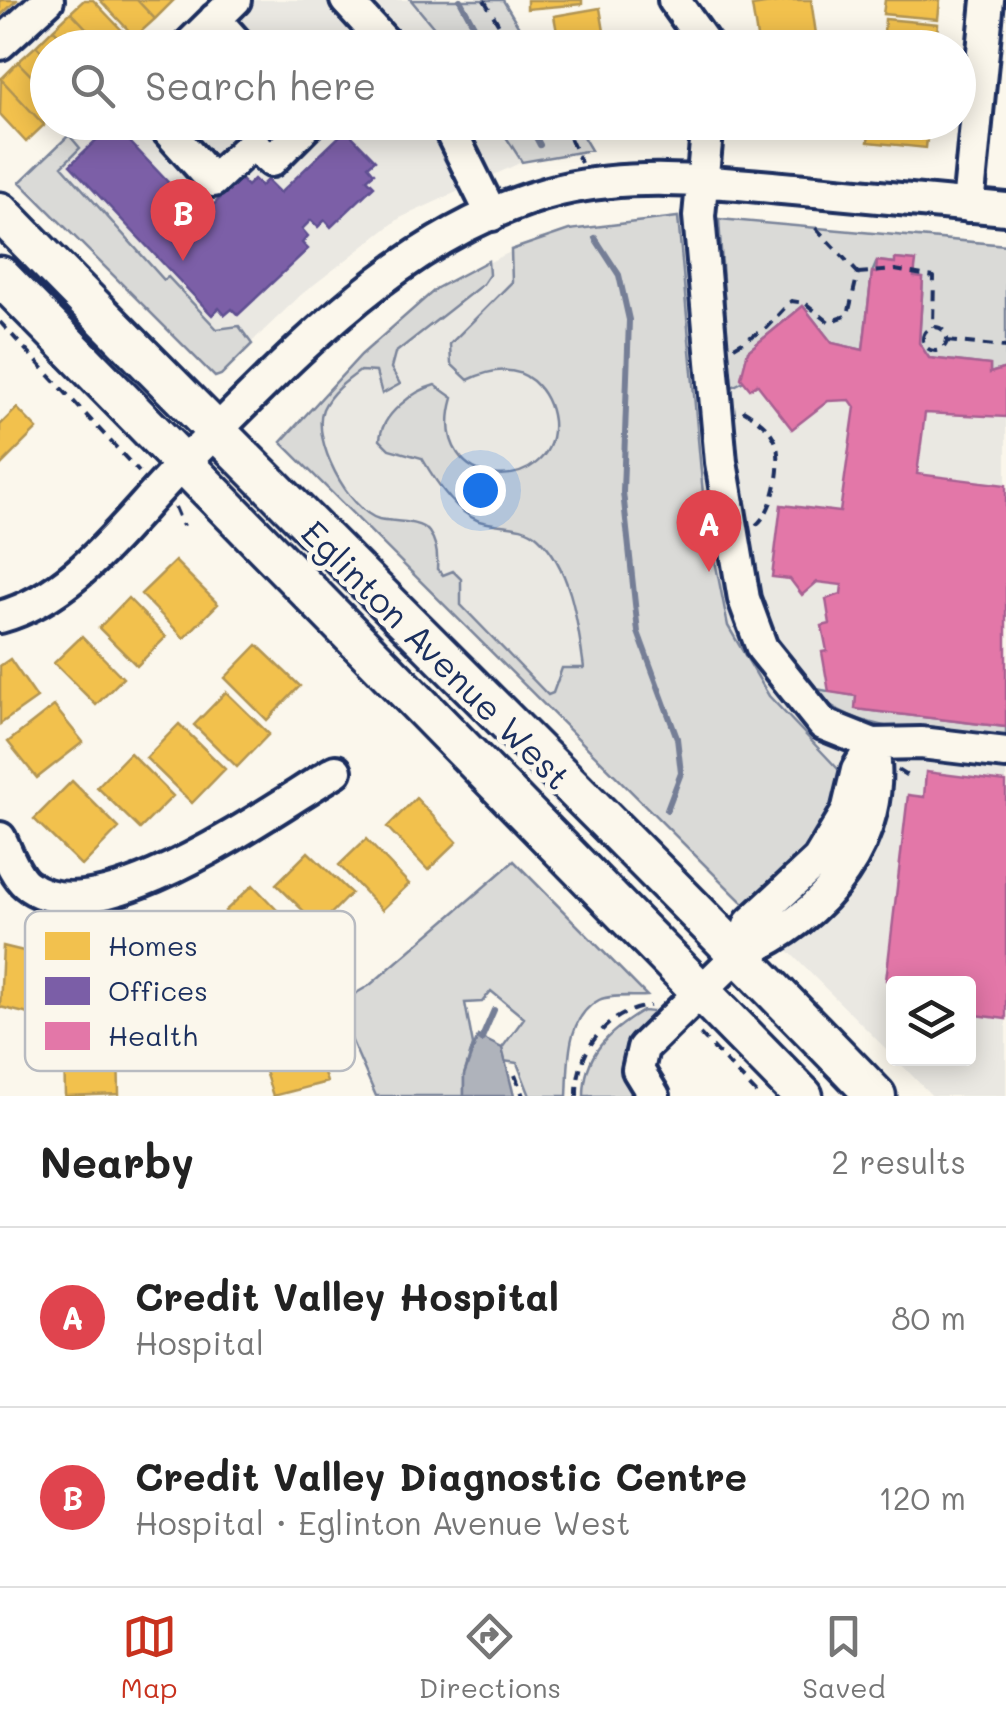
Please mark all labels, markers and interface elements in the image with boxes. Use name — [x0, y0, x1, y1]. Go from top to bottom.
search box — [30, 30, 976, 140]
icon: search — [65, 58, 120, 113]
text: Search here — [145, 60, 376, 110]
pin: B — [150, 178, 216, 261]
your location — [455, 465, 506, 516]
pin: A — [676, 490, 742, 572]
street label: Eglinton Avenue West — [292, 509, 582, 799]
legend — [25, 911, 355, 1071]
text: Homes — [108, 927, 198, 963]
text: Offices — [108, 972, 208, 1008]
map controls — [886, 976, 976, 1066]
button: layers — [886, 976, 976, 1066]
text: Health — [108, 1017, 198, 1053]
text: Nearby — [40, 1134, 194, 1189]
text: 2 results — [831, 1140, 966, 1182]
text: Credit Valley Hospital — [135, 1271, 559, 1321]
text: A — [61, 1296, 84, 1338]
text: 80 m — [891, 1296, 966, 1338]
text: Hospital — [135, 1321, 264, 1363]
text: Credit Valley Diagnostic Centre — [135, 1451, 747, 1501]
text: B — [62, 1476, 83, 1518]
text: 120 m — [878, 1476, 966, 1518]
text: Hospital · Eglinton Avenue West — [135, 1501, 630, 1543]
tab: Map — [121, 1609, 178, 1705]
tab: Directions — [419, 1609, 561, 1705]
tab: Saved — [802, 1609, 885, 1705]

